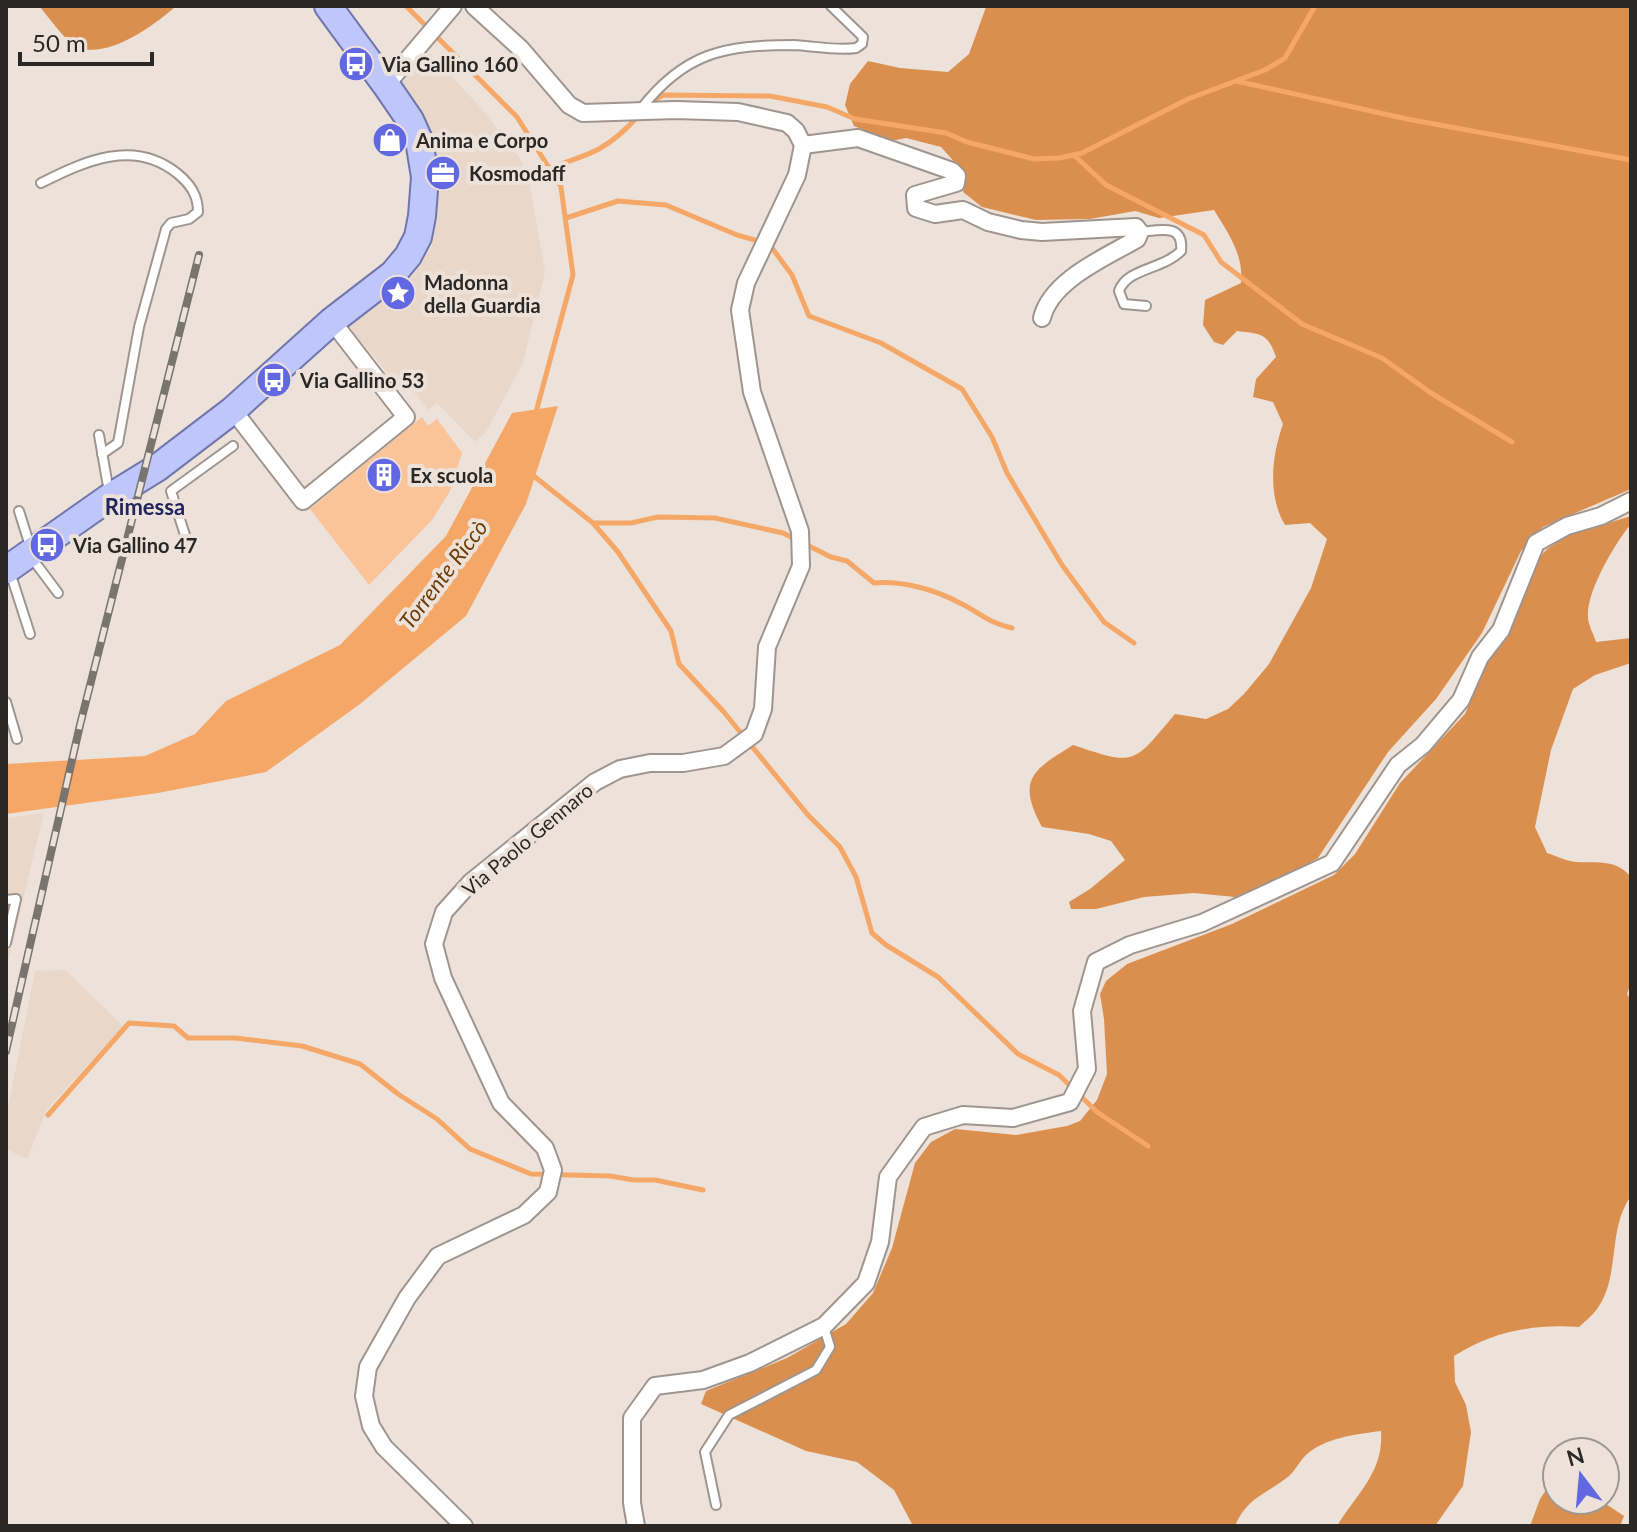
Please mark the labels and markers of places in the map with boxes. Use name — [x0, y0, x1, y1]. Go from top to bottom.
bus stop icon: Via Gallino 160 — [337, 45, 375, 83]
place label: Via Gallino 160 — [381, 52, 518, 76]
shop icon: Anima e Corpo — [371, 121, 409, 159]
place label: Anima e Corpo — [415, 128, 548, 152]
office icon: Kosmodaff — [424, 154, 462, 192]
place label: Kosmodaff — [469, 161, 566, 185]
place label: Madonna della Guardia — [424, 270, 541, 317]
place icon: Madonna della Guardia — [379, 274, 417, 312]
bus stop icon: Via Gallino 53 — [255, 361, 293, 399]
place label: Via Gallino 53 — [299, 368, 424, 392]
building icon: Ex scuola — [365, 456, 403, 494]
place label: Ex scuola — [410, 463, 493, 487]
bus stop icon: Via Gallino 47 — [28, 526, 66, 564]
place label: Via Gallino 47 — [72, 533, 197, 557]

